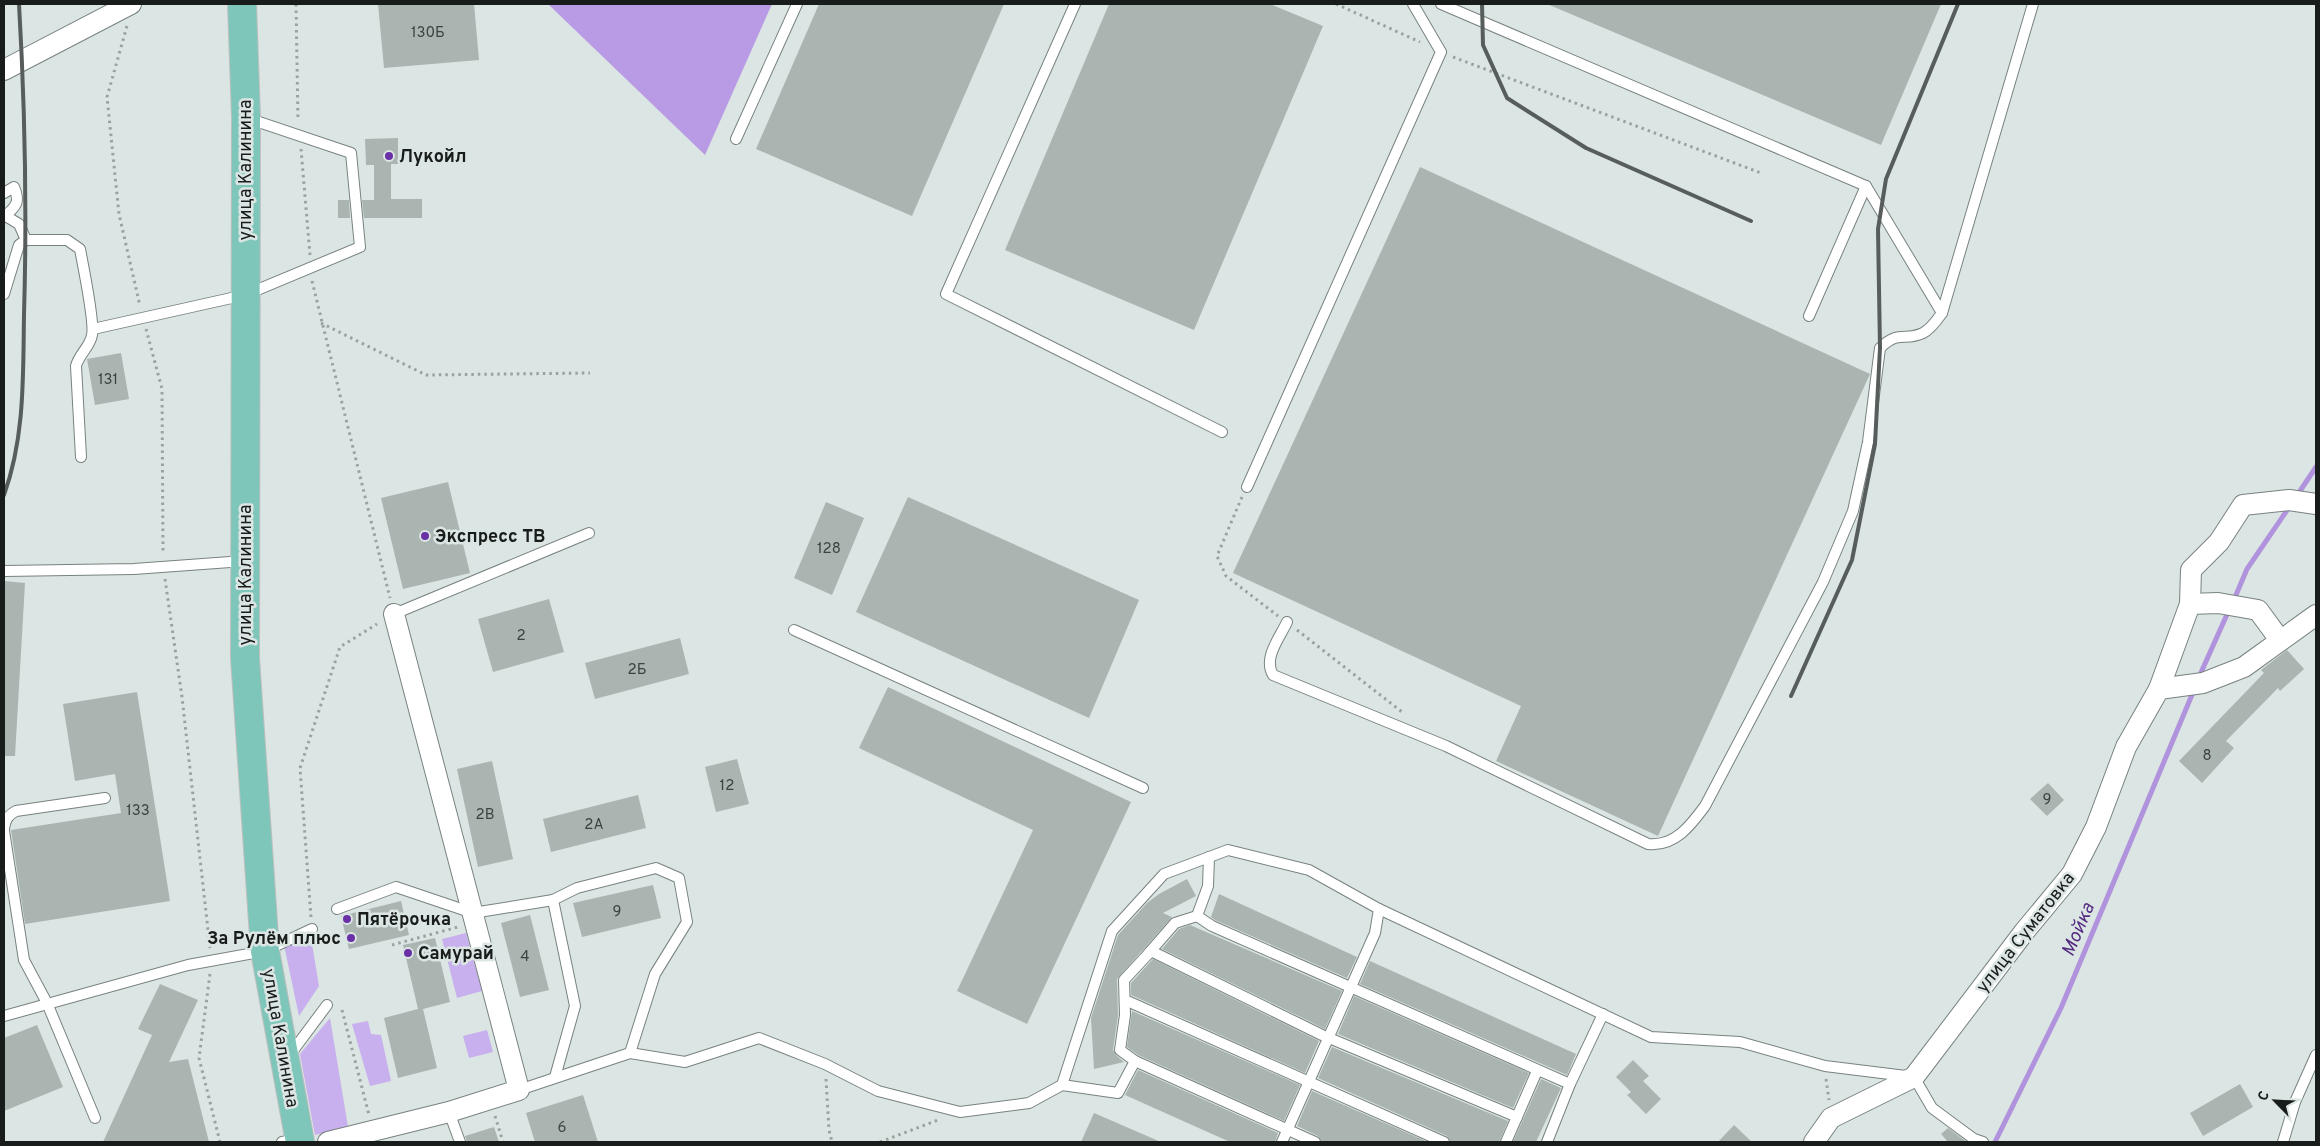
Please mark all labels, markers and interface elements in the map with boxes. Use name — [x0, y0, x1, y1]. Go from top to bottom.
house number: 130Б — [411, 24, 445, 43]
street label: улица Калинина — [235, 100, 258, 240]
place label: Лукойл — [399, 146, 467, 169]
marker: Лукойл — [383, 150, 395, 162]
house number: 131 — [98, 371, 118, 390]
street label: улица Калинина — [235, 505, 258, 645]
place label: Экспресс ТВ — [435, 526, 545, 549]
marker: Экспресс ТВ — [419, 530, 431, 542]
house number: 128 — [817, 540, 841, 559]
house number: 2 — [516, 627, 526, 646]
house number: 2Б — [627, 661, 647, 680]
house number: 8 — [2202, 747, 2212, 766]
house number: 12 — [720, 777, 734, 796]
house number: 9 — [2043, 791, 2051, 810]
house number: 133 — [126, 802, 150, 821]
house number: 2В — [475, 806, 495, 825]
house number: 2А — [584, 816, 604, 835]
street label: улица Суматовка — [1972, 868, 2081, 998]
water label: Мойка — [2057, 899, 2101, 960]
house number: 9 — [613, 903, 621, 922]
place label: Пятёрочка — [357, 909, 451, 932]
marker: Пятёрочка — [341, 913, 353, 925]
place label: За Рулём плюс — [207, 928, 341, 951]
marker: За Рулём плюс — [345, 932, 357, 944]
place label: Самурай — [418, 943, 494, 966]
marker: Самурай — [402, 947, 414, 959]
house number: 4 — [520, 948, 530, 967]
street label: улица Калинина — [256, 967, 303, 1110]
north arrow — [2250, 1076, 2300, 1126]
text: С — [2255, 1089, 2274, 1104]
house number: 6 — [558, 1119, 567, 1138]

